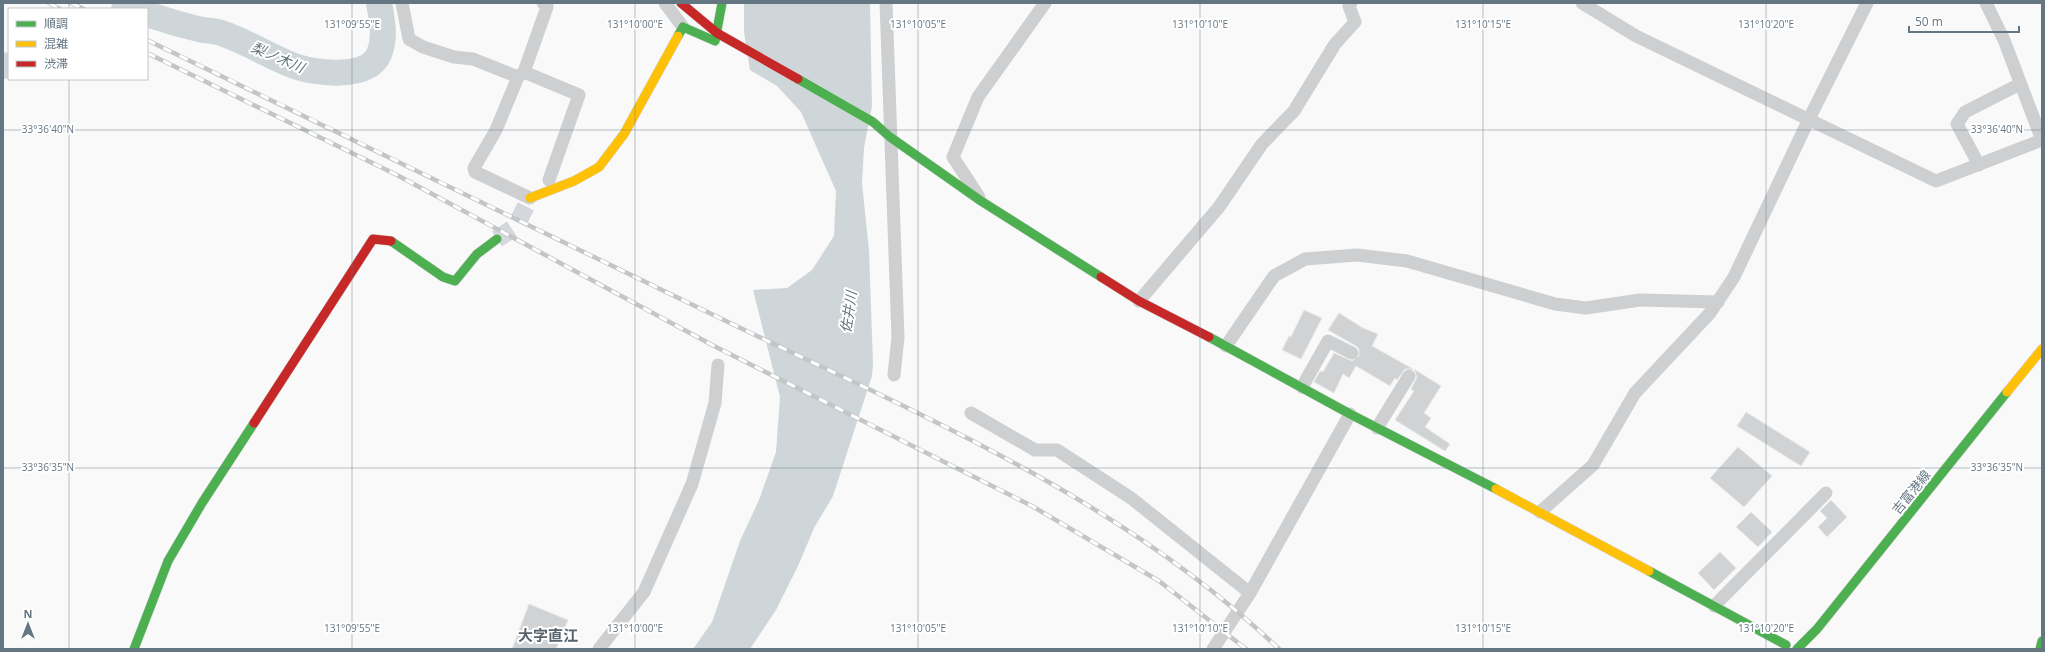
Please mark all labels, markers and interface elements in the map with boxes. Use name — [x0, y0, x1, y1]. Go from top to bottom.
legend — [8, 8, 148, 80]
scale bar — [1909, 8, 2019, 34]
text: 50 m — [1915, 13, 1943, 30]
text: 順調 — [44, 15, 68, 32]
text: 131°09'55"E — [324, 17, 380, 31]
text: 131°10'00"E — [607, 17, 663, 31]
text: 131°10'05"E — [890, 17, 946, 31]
text: 131°10'10"E — [1172, 17, 1228, 31]
text: 131°10'15"E — [1455, 17, 1511, 31]
text: 131°10'20"E — [1738, 17, 1794, 31]
text: 混雑 — [44, 35, 68, 52]
water label: 梨ノ木川 — [249, 37, 309, 77]
text: 渋滞 — [44, 55, 68, 72]
text: 33°36'40"N — [22, 122, 74, 136]
text: 33°36'40"N — [1971, 122, 2023, 136]
water label: 佐井川 — [836, 288, 861, 334]
text: 33°36'35"N — [22, 460, 74, 474]
text: 33°36'35"N — [1971, 460, 2023, 474]
street label: 吉富港線 — [1888, 466, 1934, 518]
north arrow — [8, 604, 48, 644]
text: N — [24, 606, 32, 621]
text: 131°09'55"E — [324, 621, 380, 635]
text: 131°10'00"E — [607, 621, 663, 635]
text: 131°10'05"E — [890, 621, 946, 635]
text: 131°10'10"E — [1172, 621, 1228, 635]
text: 131°10'15"E — [1455, 621, 1511, 635]
text: 131°10'20"E — [1738, 621, 1794, 635]
district label: 大字直江 — [518, 625, 578, 645]

